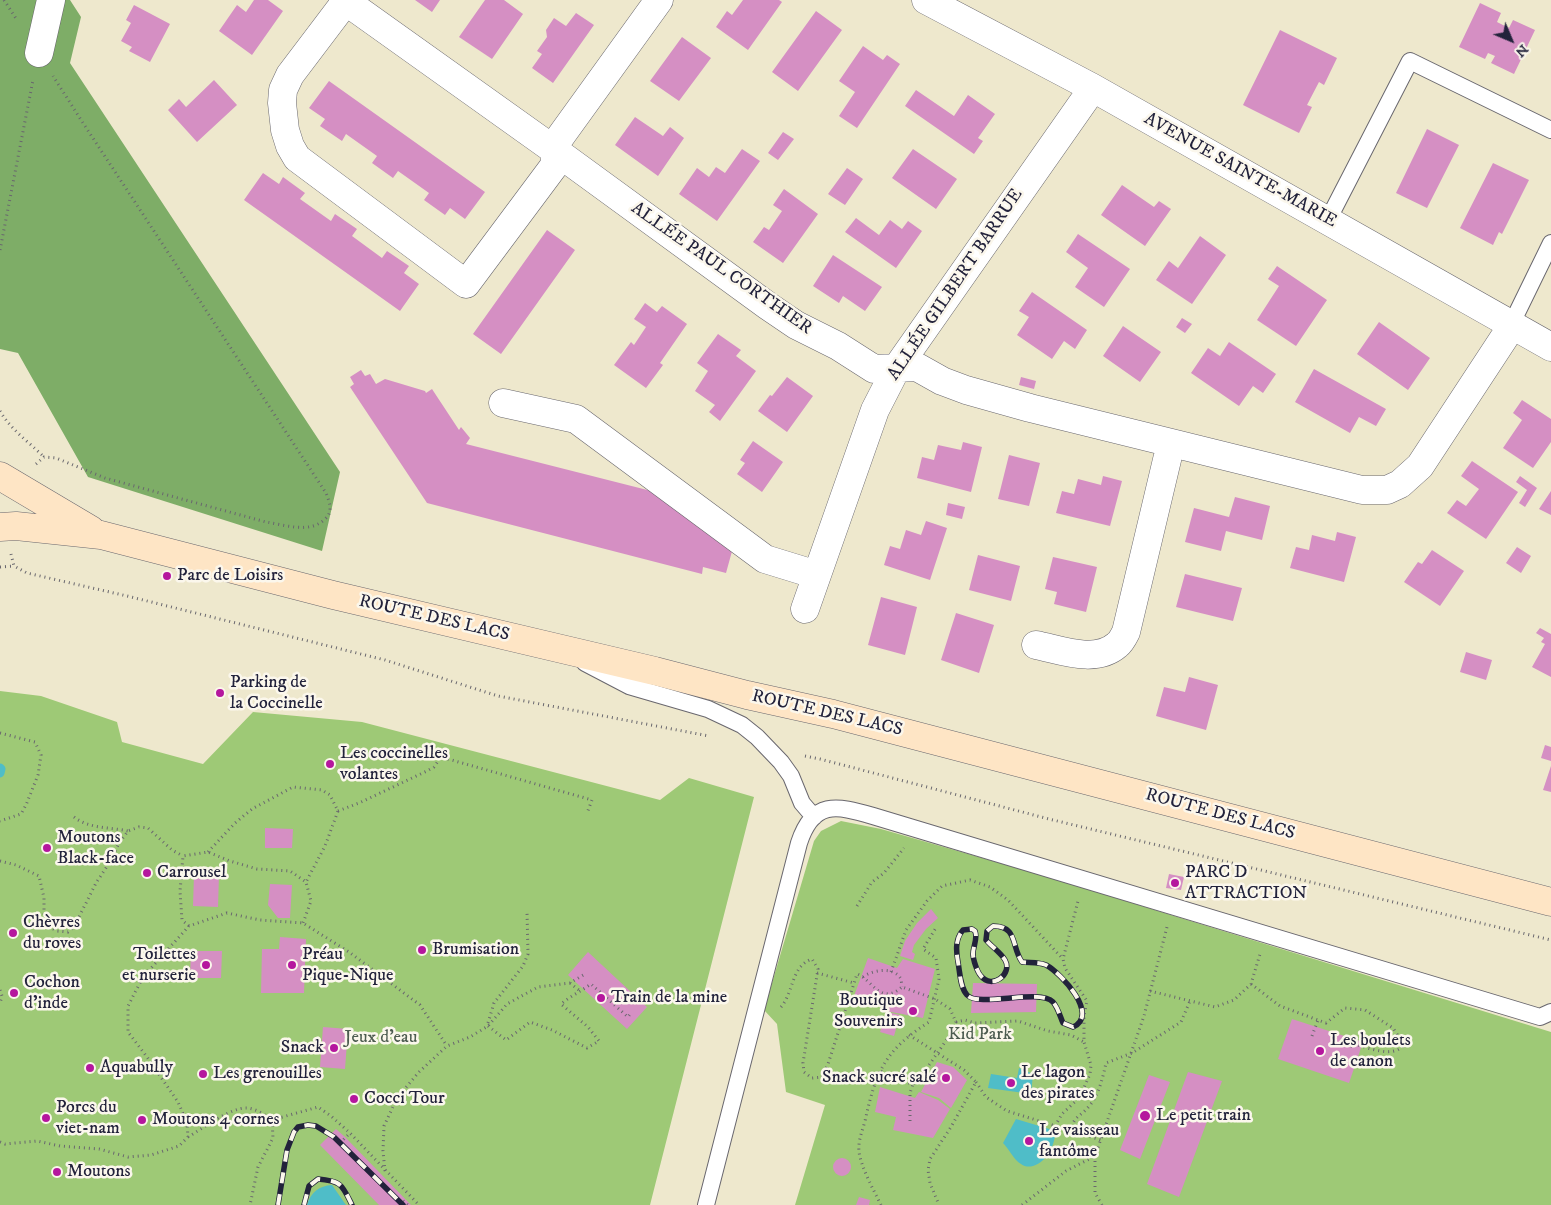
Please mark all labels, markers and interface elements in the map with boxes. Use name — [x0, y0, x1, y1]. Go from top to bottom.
north arrow — [1486, 15, 1536, 65]
text: N — [1511, 40, 1532, 61]
street label: AVENUE SAINTE-MARIE — [1140, 109, 1340, 233]
street label: ALLÉE GILBERT BARRUE — [884, 185, 1028, 385]
street label: ALLÉE PAUL CORTHIER — [626, 198, 816, 340]
place label: Parc de Loisirs — [177, 565, 283, 587]
marker: Parc de Loisirs — [161, 570, 173, 582]
street label: ROUTE DES LACS — [357, 591, 511, 647]
place label: Parking de la Coccinelle — [230, 672, 323, 714]
street label: ROUTE DES LACS — [750, 686, 904, 742]
marker: Parking de la Coccinelle — [214, 687, 226, 699]
place label: Les coccinelles volantes — [340, 743, 448, 786]
marker: Les coccinelles volantes — [324, 758, 336, 770]
street label: ROUTE DES LACS — [1143, 785, 1297, 845]
place label: Moutons Black-face — [57, 827, 134, 870]
marker: Moutons Black-face — [41, 842, 53, 854]
place label: Carrousel — [157, 862, 226, 884]
place label: PARC D ATTRACTION — [1185, 862, 1307, 904]
marker: Carrousel — [141, 867, 153, 879]
marker: PARC D ATTRACTION — [1169, 877, 1181, 889]
place label: Chèvres du roves — [23, 912, 81, 954]
marker: Chèvres du roves — [7, 927, 19, 939]
place label: Brumisation — [432, 939, 519, 961]
place label: Toilettes et nurserie — [122, 944, 196, 986]
place label: Préau Pique-Nique — [302, 944, 393, 986]
marker: Brumisation — [416, 944, 428, 956]
marker: Toilettes et nurserie — [200, 959, 212, 971]
marker: Préau Pique-Nique — [286, 959, 298, 971]
place label: Cochon d'inde — [24, 972, 80, 1014]
marker: Cochon d'inde — [8, 987, 20, 999]
place label: Train de la mine — [611, 987, 727, 1009]
place label: Boutique Souvenirs — [834, 990, 903, 1032]
marker: Train de la mine — [595, 992, 607, 1004]
marker: Boutique Souvenirs — [907, 1005, 919, 1017]
park label: Kid Park — [948, 1024, 1012, 1046]
park label: Jeux d'eau — [345, 1027, 417, 1049]
place label: Les boulets de canon — [1330, 1030, 1411, 1072]
place label: Snack — [281, 1037, 324, 1059]
marker: Snack — [328, 1042, 340, 1054]
marker: Les boulets de canon — [1314, 1045, 1326, 1057]
place label: Aquabully — [100, 1057, 173, 1079]
marker: Aquabully — [84, 1062, 96, 1074]
place label: Le lagon des pirates — [1021, 1062, 1095, 1104]
place label: Les grenouilles — [213, 1063, 322, 1085]
place label: Snack sucré salé — [822, 1067, 936, 1089]
marker: Les grenouilles — [197, 1068, 209, 1080]
marker: Snack sucré salé — [940, 1072, 952, 1084]
marker: Le lagon des pirates — [1005, 1077, 1017, 1089]
place label: Cocci Tour — [364, 1088, 445, 1110]
marker: Cocci Tour — [348, 1093, 360, 1105]
place label: Porcs du viet-nam — [56, 1097, 120, 1140]
place label: Le petit train — [1156, 1105, 1251, 1127]
place label: Moutons 4 cornes — [152, 1109, 280, 1131]
marker: Le petit train — [1138, 1109, 1152, 1123]
marker: Porcs du viet-nam — [40, 1112, 52, 1124]
marker: Moutons 4 cornes — [136, 1114, 148, 1126]
place label: Le vaisseau fantôme — [1039, 1120, 1119, 1162]
marker: Le vaisseau fantôme — [1023, 1135, 1035, 1147]
place label: Moutons — [67, 1161, 131, 1183]
marker: Moutons — [51, 1166, 63, 1178]

